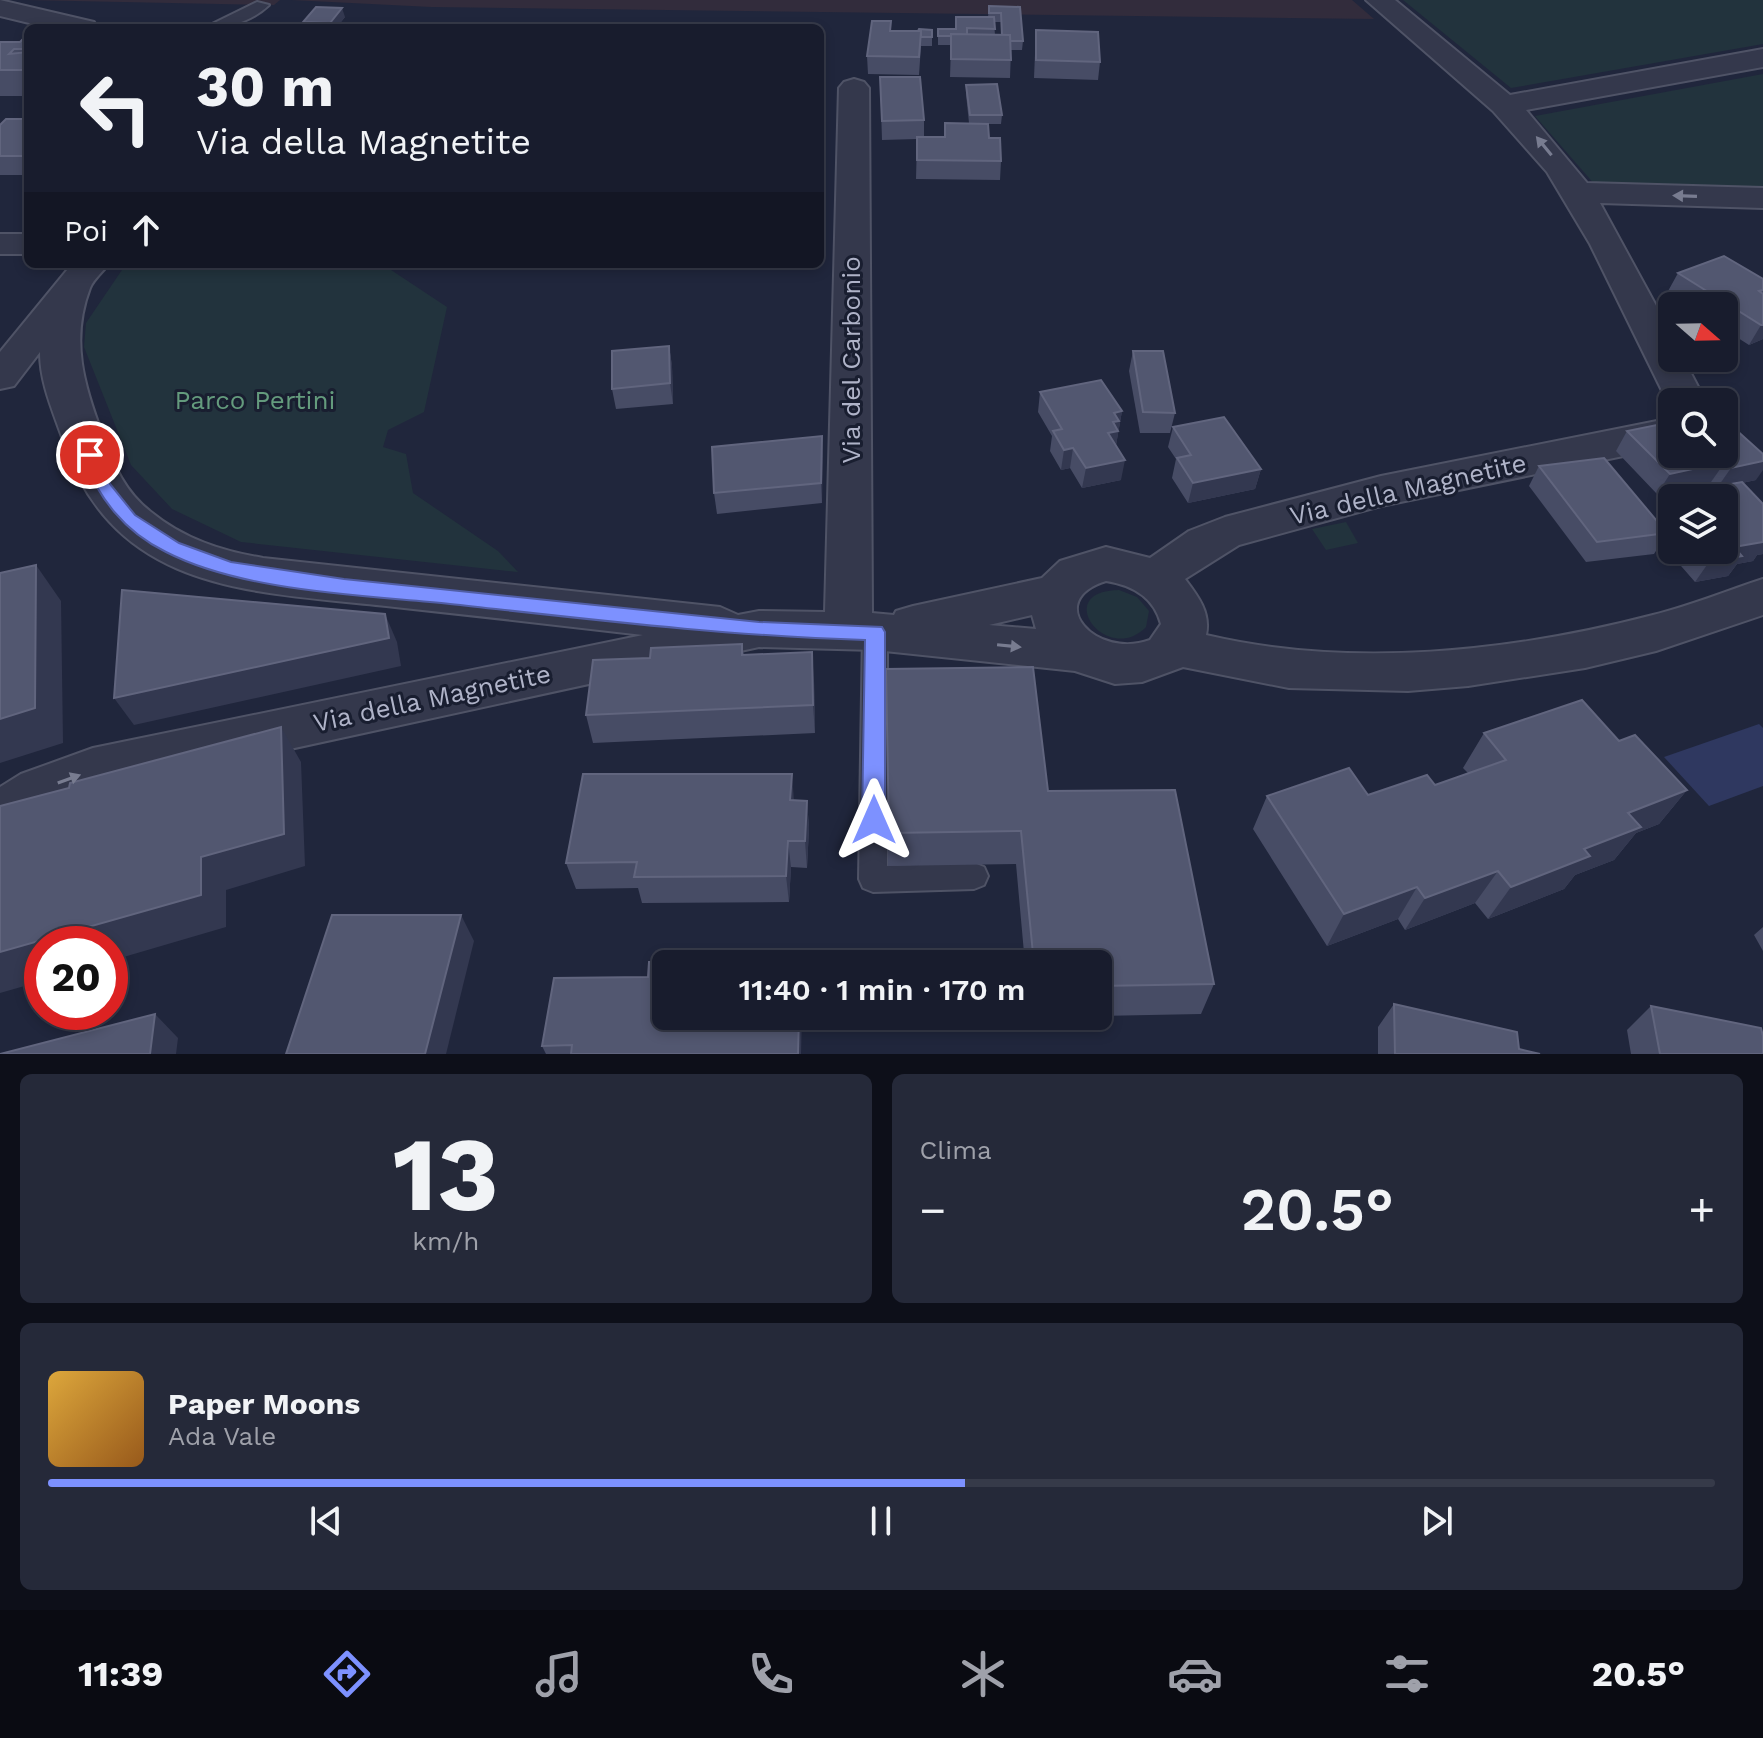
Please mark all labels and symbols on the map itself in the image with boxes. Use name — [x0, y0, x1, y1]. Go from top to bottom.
one-way arrow — [1536, 136, 1553, 156]
one-way arrow — [1672, 190, 1697, 203]
street label: Via del Carbonio — [836, 256, 866, 464]
north arrow — [1658, 292, 1738, 372]
park label: Parco Pertini — [174, 385, 336, 415]
pin — [56, 421, 124, 489]
street label: Via della Magnetite — [1287, 447, 1529, 531]
one-way arrow — [996, 640, 1021, 653]
street label: Via della Magnetite — [311, 658, 553, 738]
one-way arrow — [57, 772, 81, 784]
position arrow — [832, 778, 916, 862]
speed limit sign: 20 — [24, 926, 128, 1030]

